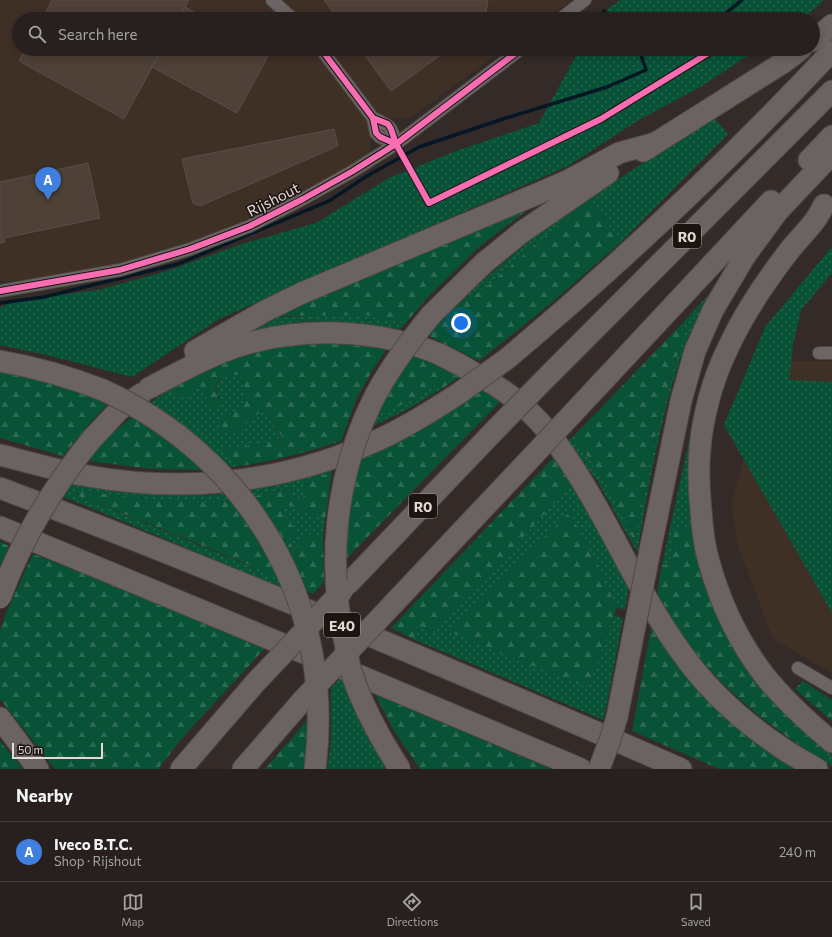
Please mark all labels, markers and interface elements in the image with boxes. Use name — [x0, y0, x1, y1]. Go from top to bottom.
search box — [12, 12, 820, 56]
icon: search — [26, 23, 48, 45]
text: Search here — [58, 25, 137, 43]
pin: A — [35, 167, 61, 200]
street label: Rijshout — [244, 178, 302, 220]
road number: R0 — [673, 224, 701, 248]
your location — [451, 313, 471, 333]
road number: R0 — [409, 494, 437, 518]
road number: E40 — [324, 613, 360, 637]
scale bar — [12, 741, 103, 760]
text: 50 m — [18, 743, 43, 756]
text: Nearby — [16, 785, 73, 806]
text: Iveco B.T.C. — [54, 835, 133, 853]
text: A — [24, 844, 34, 860]
text: 240 m — [779, 844, 816, 860]
text: Shop · Rijshout — [54, 853, 142, 869]
tab: Map — [121, 891, 144, 928]
tab: Directions — [387, 891, 438, 928]
tab: Saved — [681, 891, 711, 928]

